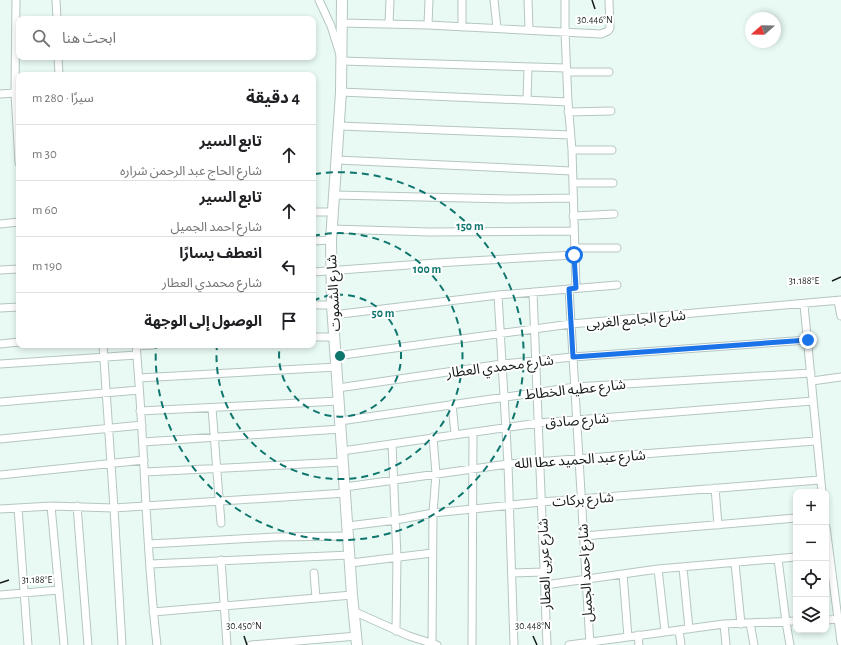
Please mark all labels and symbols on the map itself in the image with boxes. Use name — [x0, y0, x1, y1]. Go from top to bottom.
north arrow — [745, 12, 781, 48]
text: 30.446°N — [577, 15, 613, 25]
text: 150 m — [456, 220, 484, 232]
route start — [565, 246, 583, 264]
street label: شارع الشموت — [325, 254, 346, 332]
text: 100 m — [413, 263, 441, 275]
text: 31.188°E — [789, 276, 819, 286]
text: 50 m — [372, 307, 395, 319]
street label: شارع الجامع الغربى — [586, 309, 687, 334]
route end — [799, 331, 817, 349]
centre of rings — [333, 349, 347, 363]
street label: شارع محمدي العطار — [445, 353, 555, 384]
street label: شارع عطيه الخطاط — [524, 378, 627, 405]
street label: شارع صادق — [545, 412, 610, 433]
street label: شارع عبد الحميد عطا الله — [514, 448, 646, 475]
street label: شارع بركات — [552, 491, 615, 512]
street label: شارع عربى العطار — [536, 518, 557, 611]
street label: شارع احمد الجميل — [576, 523, 599, 622]
text: 31.188°E — [22, 575, 52, 585]
text: 30.450°N — [226, 621, 262, 631]
text: 30.448°N — [515, 621, 551, 631]

